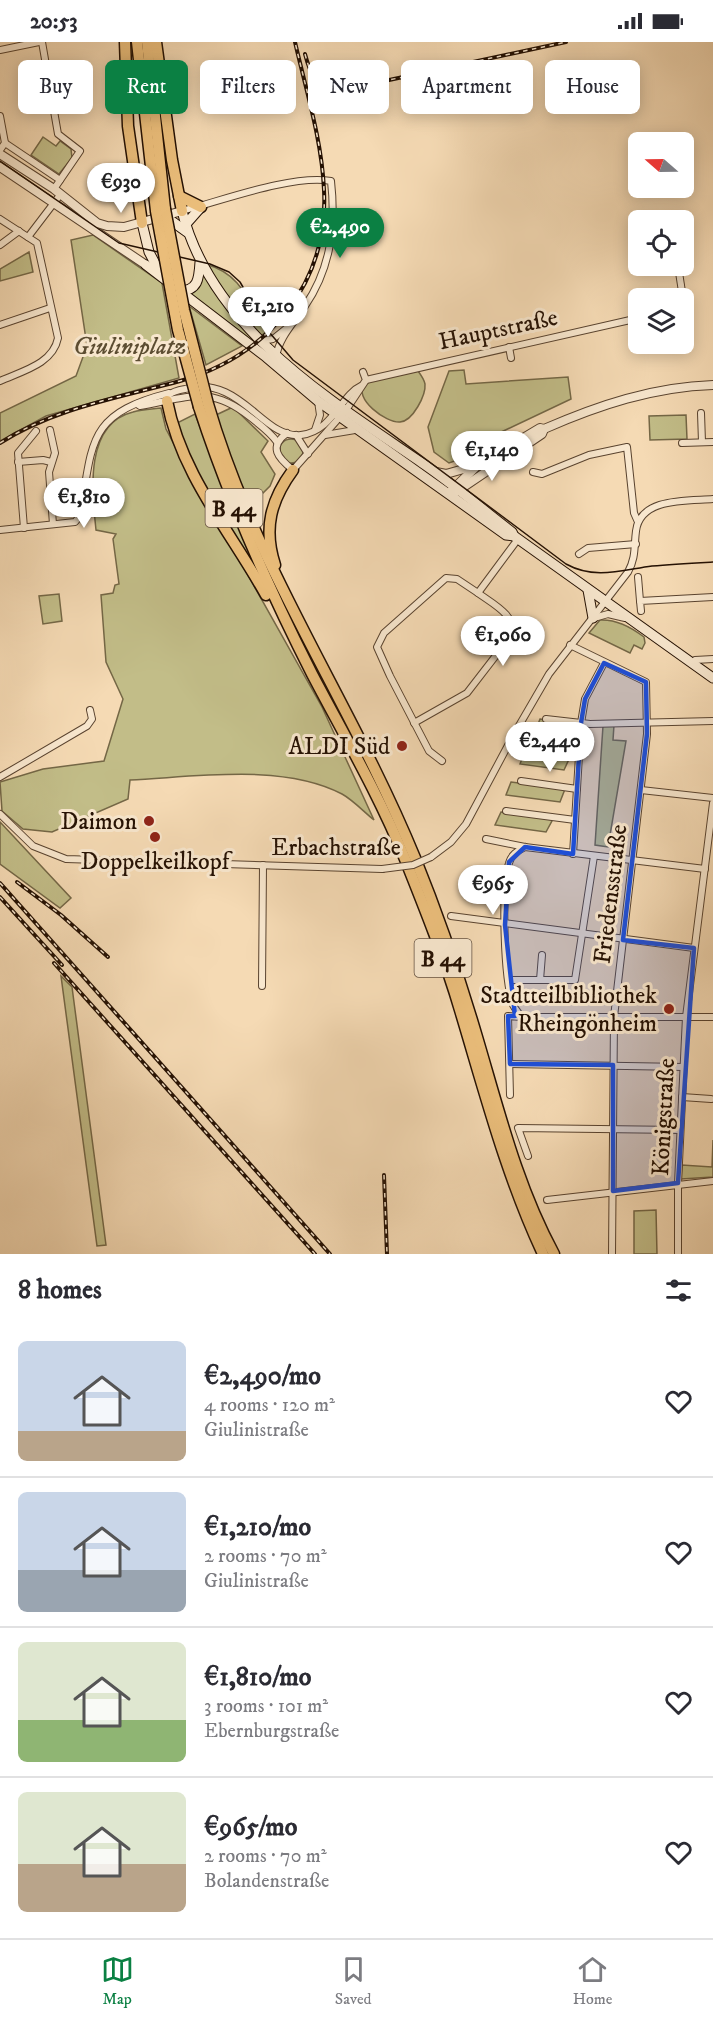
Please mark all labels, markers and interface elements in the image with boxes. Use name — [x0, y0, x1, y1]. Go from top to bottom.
text: 20:53 — [30, 8, 78, 35]
chip: Buy — [18, 60, 93, 114]
chip: Rent — [105, 60, 188, 114]
chip: Filters — [200, 60, 296, 114]
chip: New — [308, 60, 389, 114]
chip: Apartment — [401, 60, 533, 114]
chip: House — [545, 60, 640, 114]
north arrow — [628, 132, 694, 198]
map controls — [628, 132, 694, 354]
pin: €930 — [85, 163, 157, 214]
text: €930 — [101, 170, 141, 195]
pin: €2,490 — [291, 208, 389, 259]
button: locate — [628, 210, 694, 276]
text: €2,490 — [310, 215, 370, 240]
pin: €1,210 — [219, 287, 317, 338]
button: layers — [628, 288, 694, 354]
text: €1,210 — [242, 294, 294, 319]
street label: Hauptstraße — [436, 303, 561, 357]
park label: Giuliniplatz — [73, 332, 187, 362]
pin: €1,140 — [443, 431, 541, 482]
text: €1,140 — [465, 438, 519, 463]
pin: €1,810 — [35, 478, 133, 529]
text: €1,810 — [58, 485, 110, 510]
road number: B 44 — [206, 489, 262, 527]
pin: €1,060 — [454, 616, 552, 667]
text: €1,060 — [475, 623, 531, 648]
pin: €2,440 — [501, 722, 599, 773]
text: €2,440 — [519, 729, 581, 754]
place label: ALDI Süd — [289, 732, 390, 762]
marker: ALDI Süd — [395, 739, 409, 753]
place label: Daimon — [61, 807, 137, 837]
marker: Daimon — [142, 814, 156, 828]
street label: Friedensstraße — [588, 823, 634, 966]
marker: Doppelkeilkopf — [148, 830, 162, 844]
street label: Erbachstraße — [271, 833, 401, 863]
place label: Doppelkeilkopf — [81, 847, 233, 877]
pin: €965 — [457, 865, 529, 916]
text: €965 — [472, 872, 514, 897]
road number: B 44 — [414, 939, 472, 977]
place label: Stadtteilbibliothek Rheingönheim — [480, 981, 657, 1039]
marker: Stadtteilbibliothek Rheingönheim — [662, 1002, 676, 1016]
street label: Königstraße — [646, 1057, 682, 1177]
text: 8 homes — [18, 1274, 102, 1307]
icon: filters — [662, 1274, 695, 1307]
text: €2,490/mo — [204, 1360, 321, 1393]
icon: home — [66, 1365, 138, 1437]
icon: heart — [662, 1385, 695, 1418]
text: 4 rooms · 120 m² — [204, 1393, 335, 1418]
text: Giulinistraße — [204, 1418, 309, 1443]
text: €1,210/mo — [204, 1511, 311, 1544]
icon: home — [66, 1516, 138, 1588]
icon: heart — [662, 1536, 695, 1569]
text: 2 rooms · 70 m² — [204, 1544, 327, 1569]
text: Giulinistraße — [204, 1569, 309, 1594]
text: €1,810/mo — [204, 1661, 311, 1694]
icon: home — [66, 1666, 138, 1738]
icon: heart — [662, 1686, 695, 1719]
text: 3 rooms · 101 m² — [204, 1694, 328, 1719]
text: Ebernburgstraße — [204, 1719, 339, 1744]
text: €965/mo — [204, 1811, 297, 1844]
icon: home — [66, 1816, 138, 1888]
icon: heart — [662, 1836, 695, 1869]
text: 2 rooms · 70 m² — [204, 1844, 327, 1869]
text: Bolandenstraße — [204, 1869, 329, 1894]
tab: Map — [101, 1953, 134, 2009]
tab: Saved — [335, 1953, 372, 2009]
tab: Home — [573, 1953, 612, 2009]

